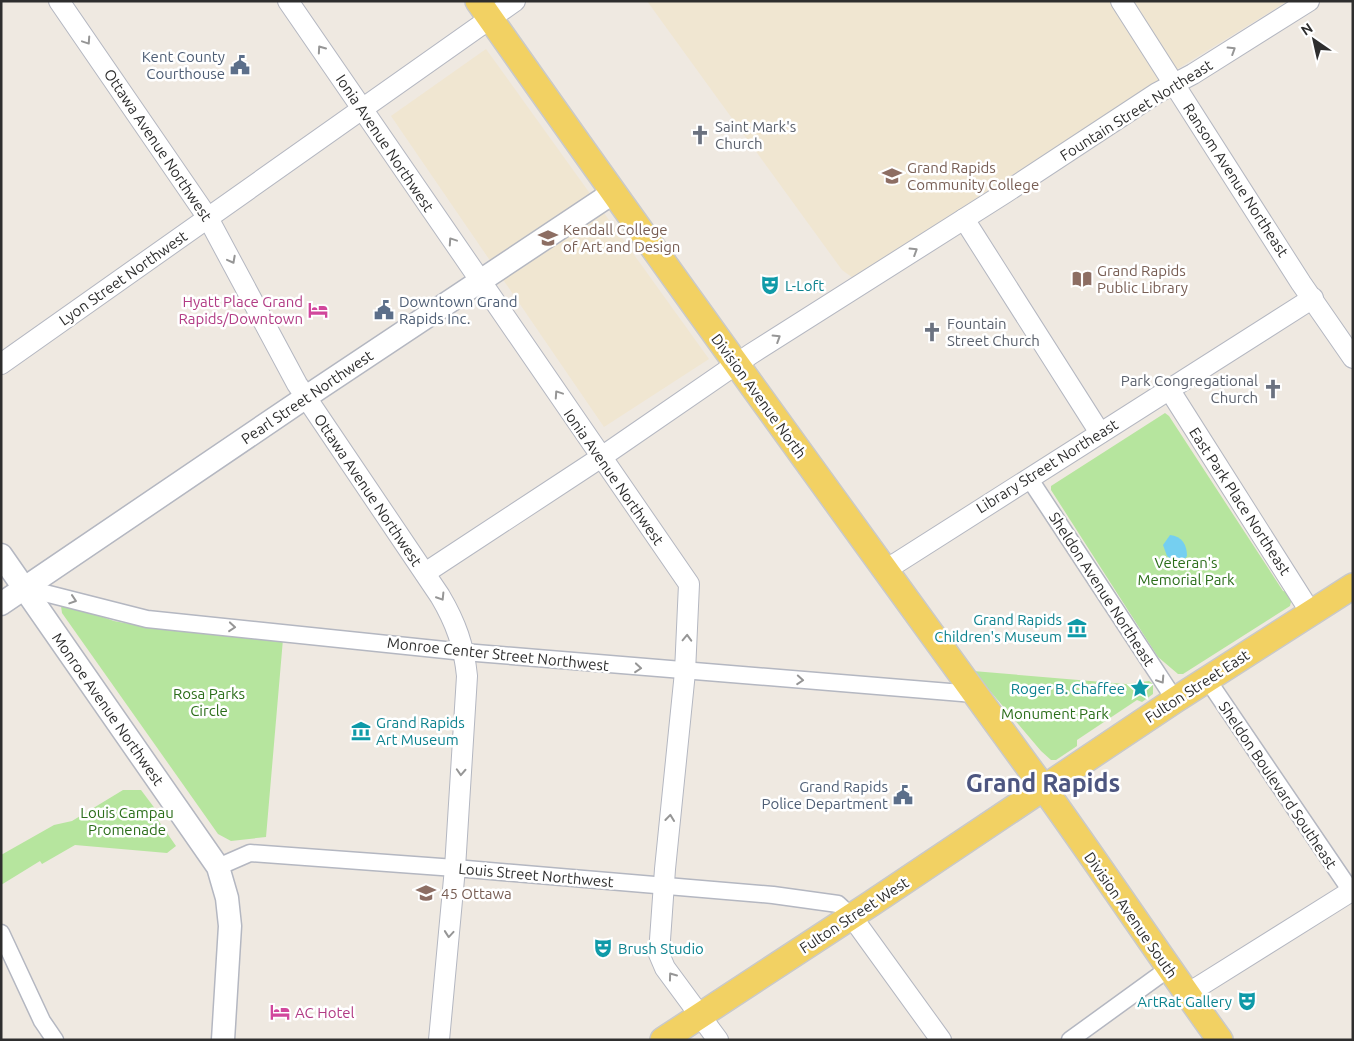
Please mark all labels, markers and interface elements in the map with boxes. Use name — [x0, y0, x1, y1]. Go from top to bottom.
north arrow — [1289, 15, 1339, 65]
text: N — [1298, 20, 1316, 39]
one-way arrow — [81, 36, 90, 45]
one-way arrow — [318, 45, 327, 55]
one-way arrow — [1226, 46, 1235, 56]
place label: Kent County Courthouse — [142, 48, 225, 82]
public building icon: Kent County Courthouse — [229, 54, 251, 76]
street label: Fountain Street Northeast — [1057, 56, 1215, 164]
street label: Ottawa Avenue Northwest — [101, 66, 215, 224]
street label: Ionia Avenue Northwest — [333, 71, 437, 215]
street label: Ransom Avenue Northeast — [1180, 100, 1292, 260]
place label: Saint Mark's Church — [715, 118, 796, 152]
church icon: Saint Mark's Church — [689, 124, 711, 146]
place label: Grand Rapids Community College — [907, 159, 1039, 193]
school or university icon: Grand Rapids Community College — [881, 165, 903, 187]
place label: Kendall College of Art and Design — [563, 221, 680, 255]
street label: Lyon Street Northwest — [56, 227, 190, 329]
school or university icon: Kendall College of Art and Design — [537, 227, 559, 249]
one-way arrow — [449, 238, 458, 247]
one-way arrow — [909, 247, 918, 257]
one-way arrow — [226, 255, 236, 264]
place label: Grand Rapids Public Library — [1097, 262, 1188, 296]
library icon: Grand Rapids Public Library — [1071, 268, 1093, 290]
theatre icon: L-Loft — [759, 274, 781, 296]
place label: L-Loft — [785, 277, 824, 294]
place label: Hyatt Place Grand Rapids/Downtown — [178, 293, 303, 327]
place label: Downtown Grand Rapids Inc. — [399, 293, 518, 327]
hotel icon: Hyatt Place Grand Rapids/Downtown — [307, 299, 329, 321]
public building icon: Downtown Grand Rapids Inc. — [373, 299, 395, 321]
place label: Fountain Street Church — [947, 315, 1040, 349]
church icon: Fountain Street Church — [921, 321, 943, 343]
street label: Division Avenue North — [708, 330, 810, 462]
one-way arrow — [771, 334, 780, 344]
street label: Pearl Street Northwest — [238, 347, 376, 447]
place label: Park Congregational Church — [1121, 372, 1258, 406]
church icon: Park Congregational Church — [1262, 378, 1284, 400]
one-way arrow — [554, 391, 564, 400]
street label: Ionia Avenue Northwest — [561, 406, 667, 548]
street label: Ottawa Avenue Northwest — [311, 411, 425, 569]
street label: Library Street Northeast — [973, 415, 1121, 517]
street label: East Park Place Northeast — [1186, 424, 1294, 578]
street label: Sheldon Avenue Northeast — [1046, 509, 1158, 669]
park label: Veteran's Memorial Park — [1137, 554, 1235, 588]
one-way arrow — [434, 592, 444, 601]
one-way arrow — [68, 594, 76, 604]
place label: Grand Rapids Children's Museum — [934, 611, 1062, 645]
museum icon: Grand Rapids Children's Museum — [1066, 617, 1088, 639]
one-way arrow — [228, 621, 236, 632]
street label: Monroe Avenue Northwest — [49, 629, 167, 789]
street label: Monroe Center Street Northwest — [386, 634, 610, 674]
one-way arrow — [682, 634, 692, 642]
street label: Fulton Street East — [1142, 646, 1252, 726]
one-way arrow — [634, 662, 642, 673]
one-way arrow — [1155, 674, 1164, 684]
one-way arrow — [796, 675, 804, 686]
place icon: Roger B. Chaffee — [1129, 677, 1151, 699]
place label: Roger B. Chaffee — [1011, 680, 1125, 697]
park label: Rosa Parks Circle — [173, 685, 245, 719]
street label: Sheldon Boulevard Southeast — [1216, 698, 1341, 872]
park label: Monument Park — [1001, 705, 1109, 722]
place label: Grand Rapids Art Museum — [376, 714, 465, 748]
museum icon: Grand Rapids Art Museum — [350, 720, 372, 742]
one-way arrow — [455, 768, 466, 776]
district label: Grand Rapids — [966, 769, 1120, 797]
place label: Grand Rapids Police Department — [762, 778, 888, 812]
public building icon: Grand Rapids Police Department — [892, 784, 914, 806]
park label: Louis Campau Promenade — [80, 804, 174, 838]
one-way arrow — [665, 813, 676, 821]
street label: Division Avenue South — [1081, 849, 1181, 981]
street label: Louis Street Northwest — [458, 860, 614, 890]
street label: Fulton Street West — [796, 873, 912, 957]
school or university icon: 45 Ottawa — [415, 882, 437, 904]
place label: 45 Ottawa — [441, 885, 512, 902]
one-way arrow — [444, 930, 455, 938]
theatre icon: Brush Studio — [592, 937, 614, 959]
place label: Brush Studio — [618, 940, 704, 957]
one-way arrow — [668, 973, 678, 982]
theatre icon: ArtRat Gallery — [1236, 990, 1258, 1012]
place label: ArtRat Gallery — [1137, 993, 1232, 1010]
hotel icon: AC Hotel — [269, 1001, 291, 1023]
place label: AC Hotel — [295, 1004, 355, 1021]

